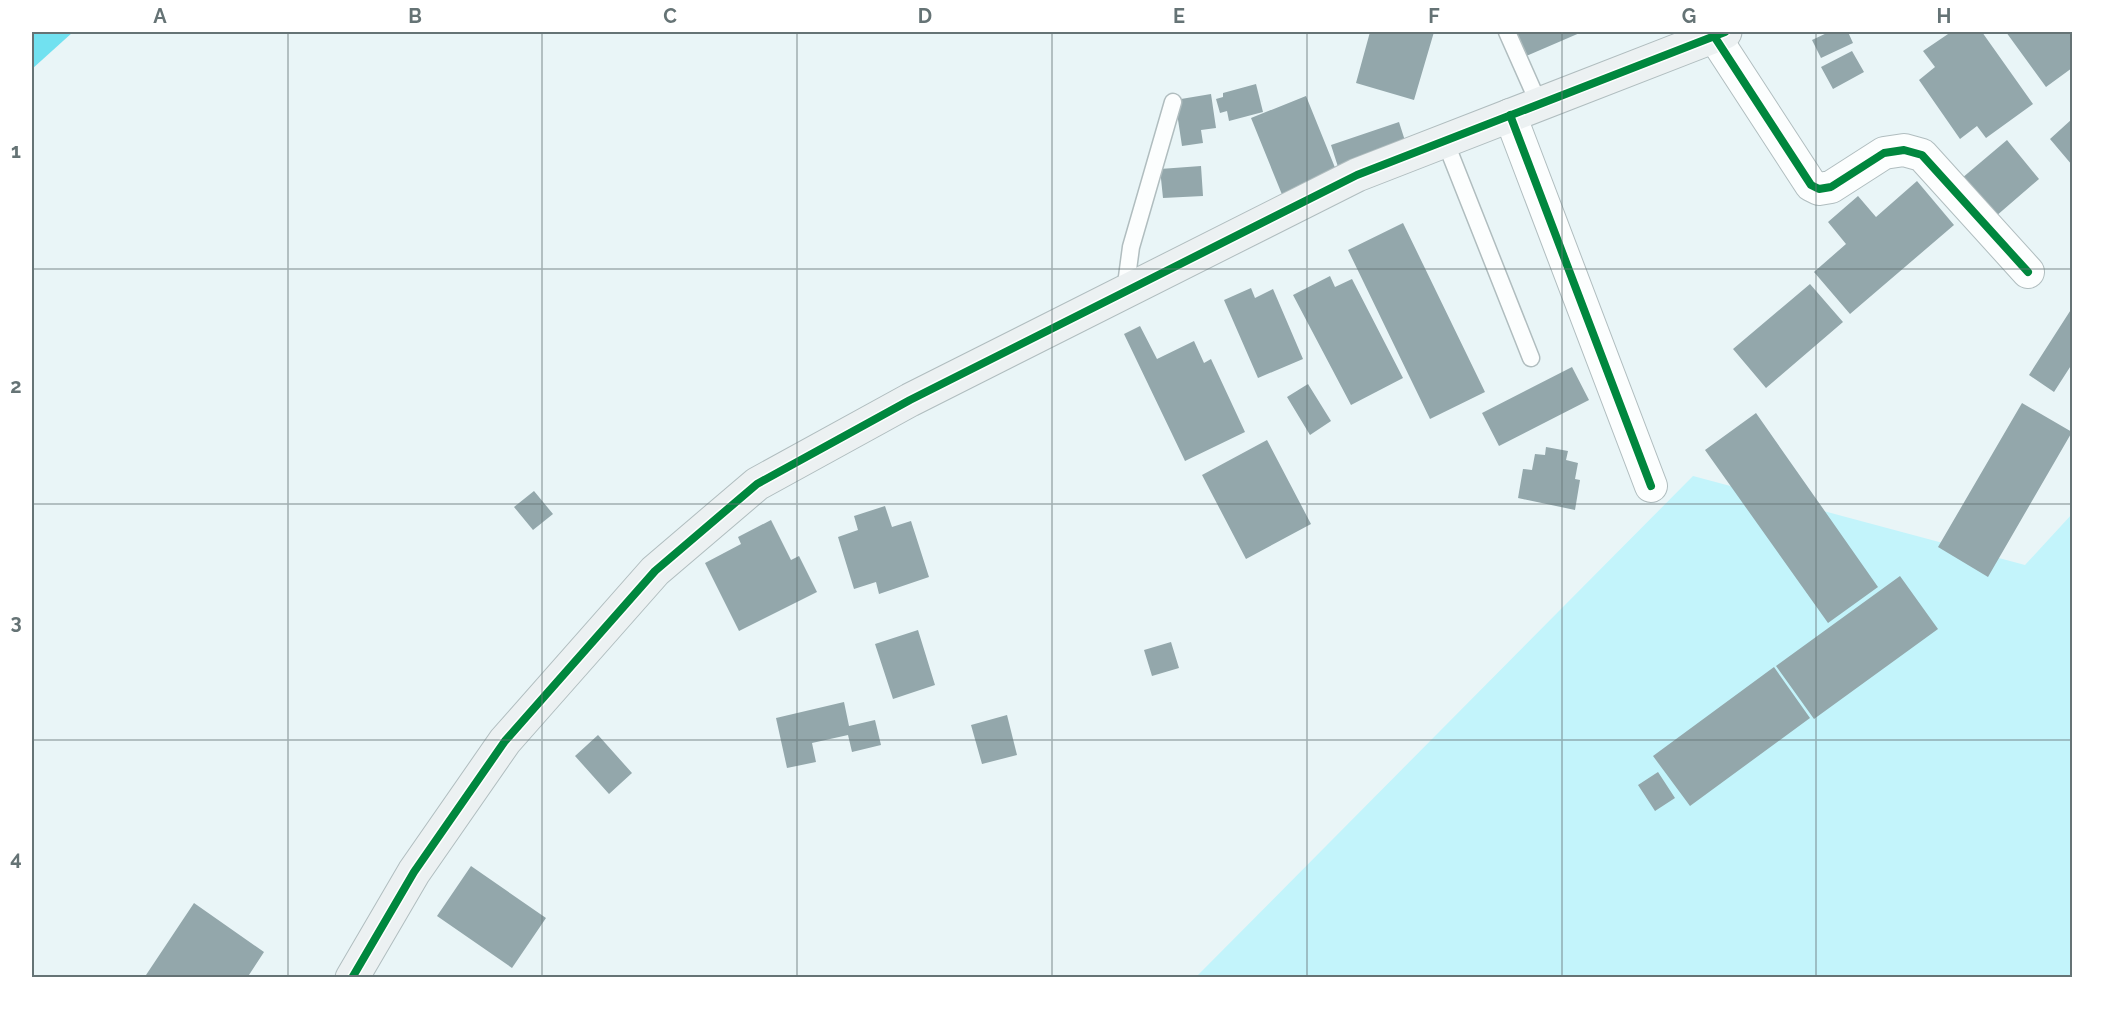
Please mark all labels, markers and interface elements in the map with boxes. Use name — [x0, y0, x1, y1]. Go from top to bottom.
text: A — [153, 4, 167, 28]
text: B — [408, 4, 422, 28]
text: C — [663, 4, 677, 28]
text: D — [918, 4, 932, 28]
text: E — [1173, 4, 1185, 28]
text: F — [1428, 4, 1440, 28]
text: G — [1682, 4, 1696, 28]
text: H — [1937, 4, 1951, 28]
text: 1 — [11, 139, 21, 163]
text: 2 — [10, 374, 22, 398]
text: 3 — [10, 610, 22, 634]
text: 4 — [10, 846, 22, 870]

